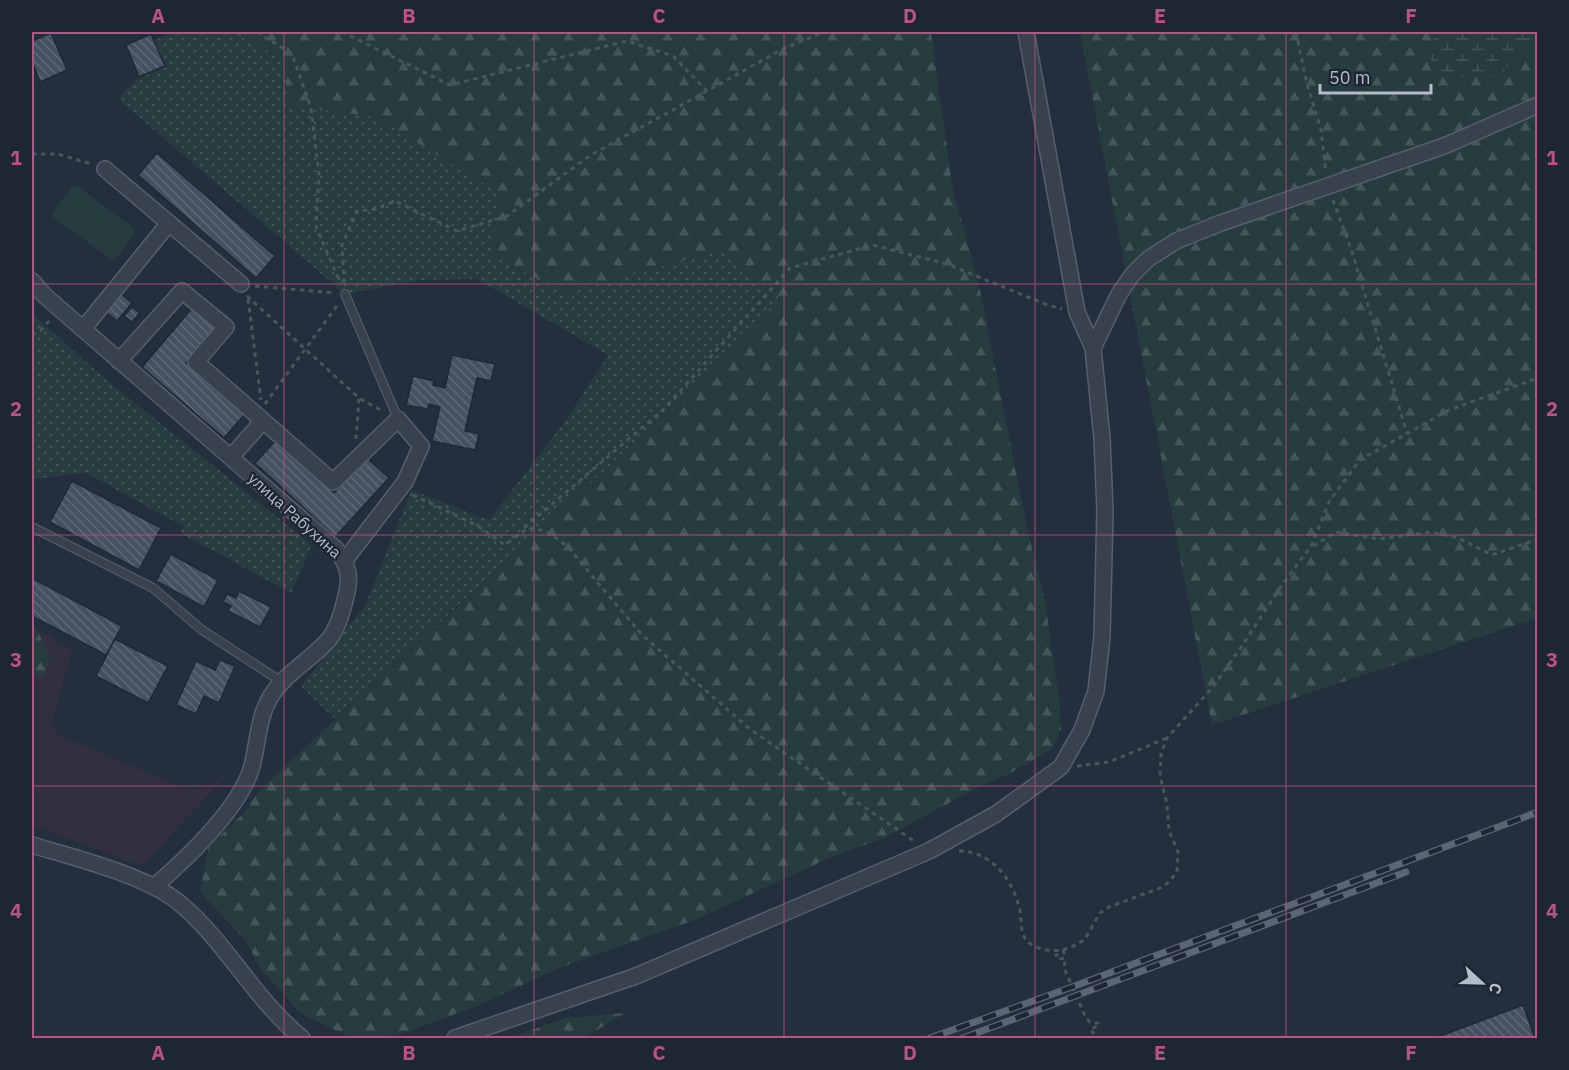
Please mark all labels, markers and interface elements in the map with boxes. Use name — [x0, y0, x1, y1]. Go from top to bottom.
text: A — [151, 2, 165, 29]
text: B — [402, 2, 416, 29]
text: C — [652, 2, 666, 29]
text: D — [903, 2, 917, 29]
text: E — [1154, 2, 1166, 29]
text: F — [1405, 2, 1417, 29]
scale bar — [1320, 57, 1431, 95]
text: 50 m — [1329, 66, 1371, 89]
text: 1 — [10, 144, 22, 171]
text: 1 — [1546, 144, 1558, 171]
text: 2 — [10, 395, 22, 422]
text: 2 — [1546, 395, 1558, 422]
street label: улица Рабухина — [244, 468, 346, 562]
text: 3 — [10, 646, 22, 673]
text: 3 — [1546, 646, 1558, 673]
text: 4 — [10, 897, 22, 924]
text: 4 — [1546, 897, 1558, 924]
north arrow — [1452, 953, 1512, 1013]
text: С — [1485, 980, 1507, 997]
text: A — [151, 1039, 165, 1066]
text: B — [402, 1039, 416, 1066]
text: C — [652, 1039, 666, 1066]
text: D — [903, 1039, 917, 1066]
text: E — [1154, 1039, 1166, 1066]
text: F — [1405, 1039, 1417, 1066]

